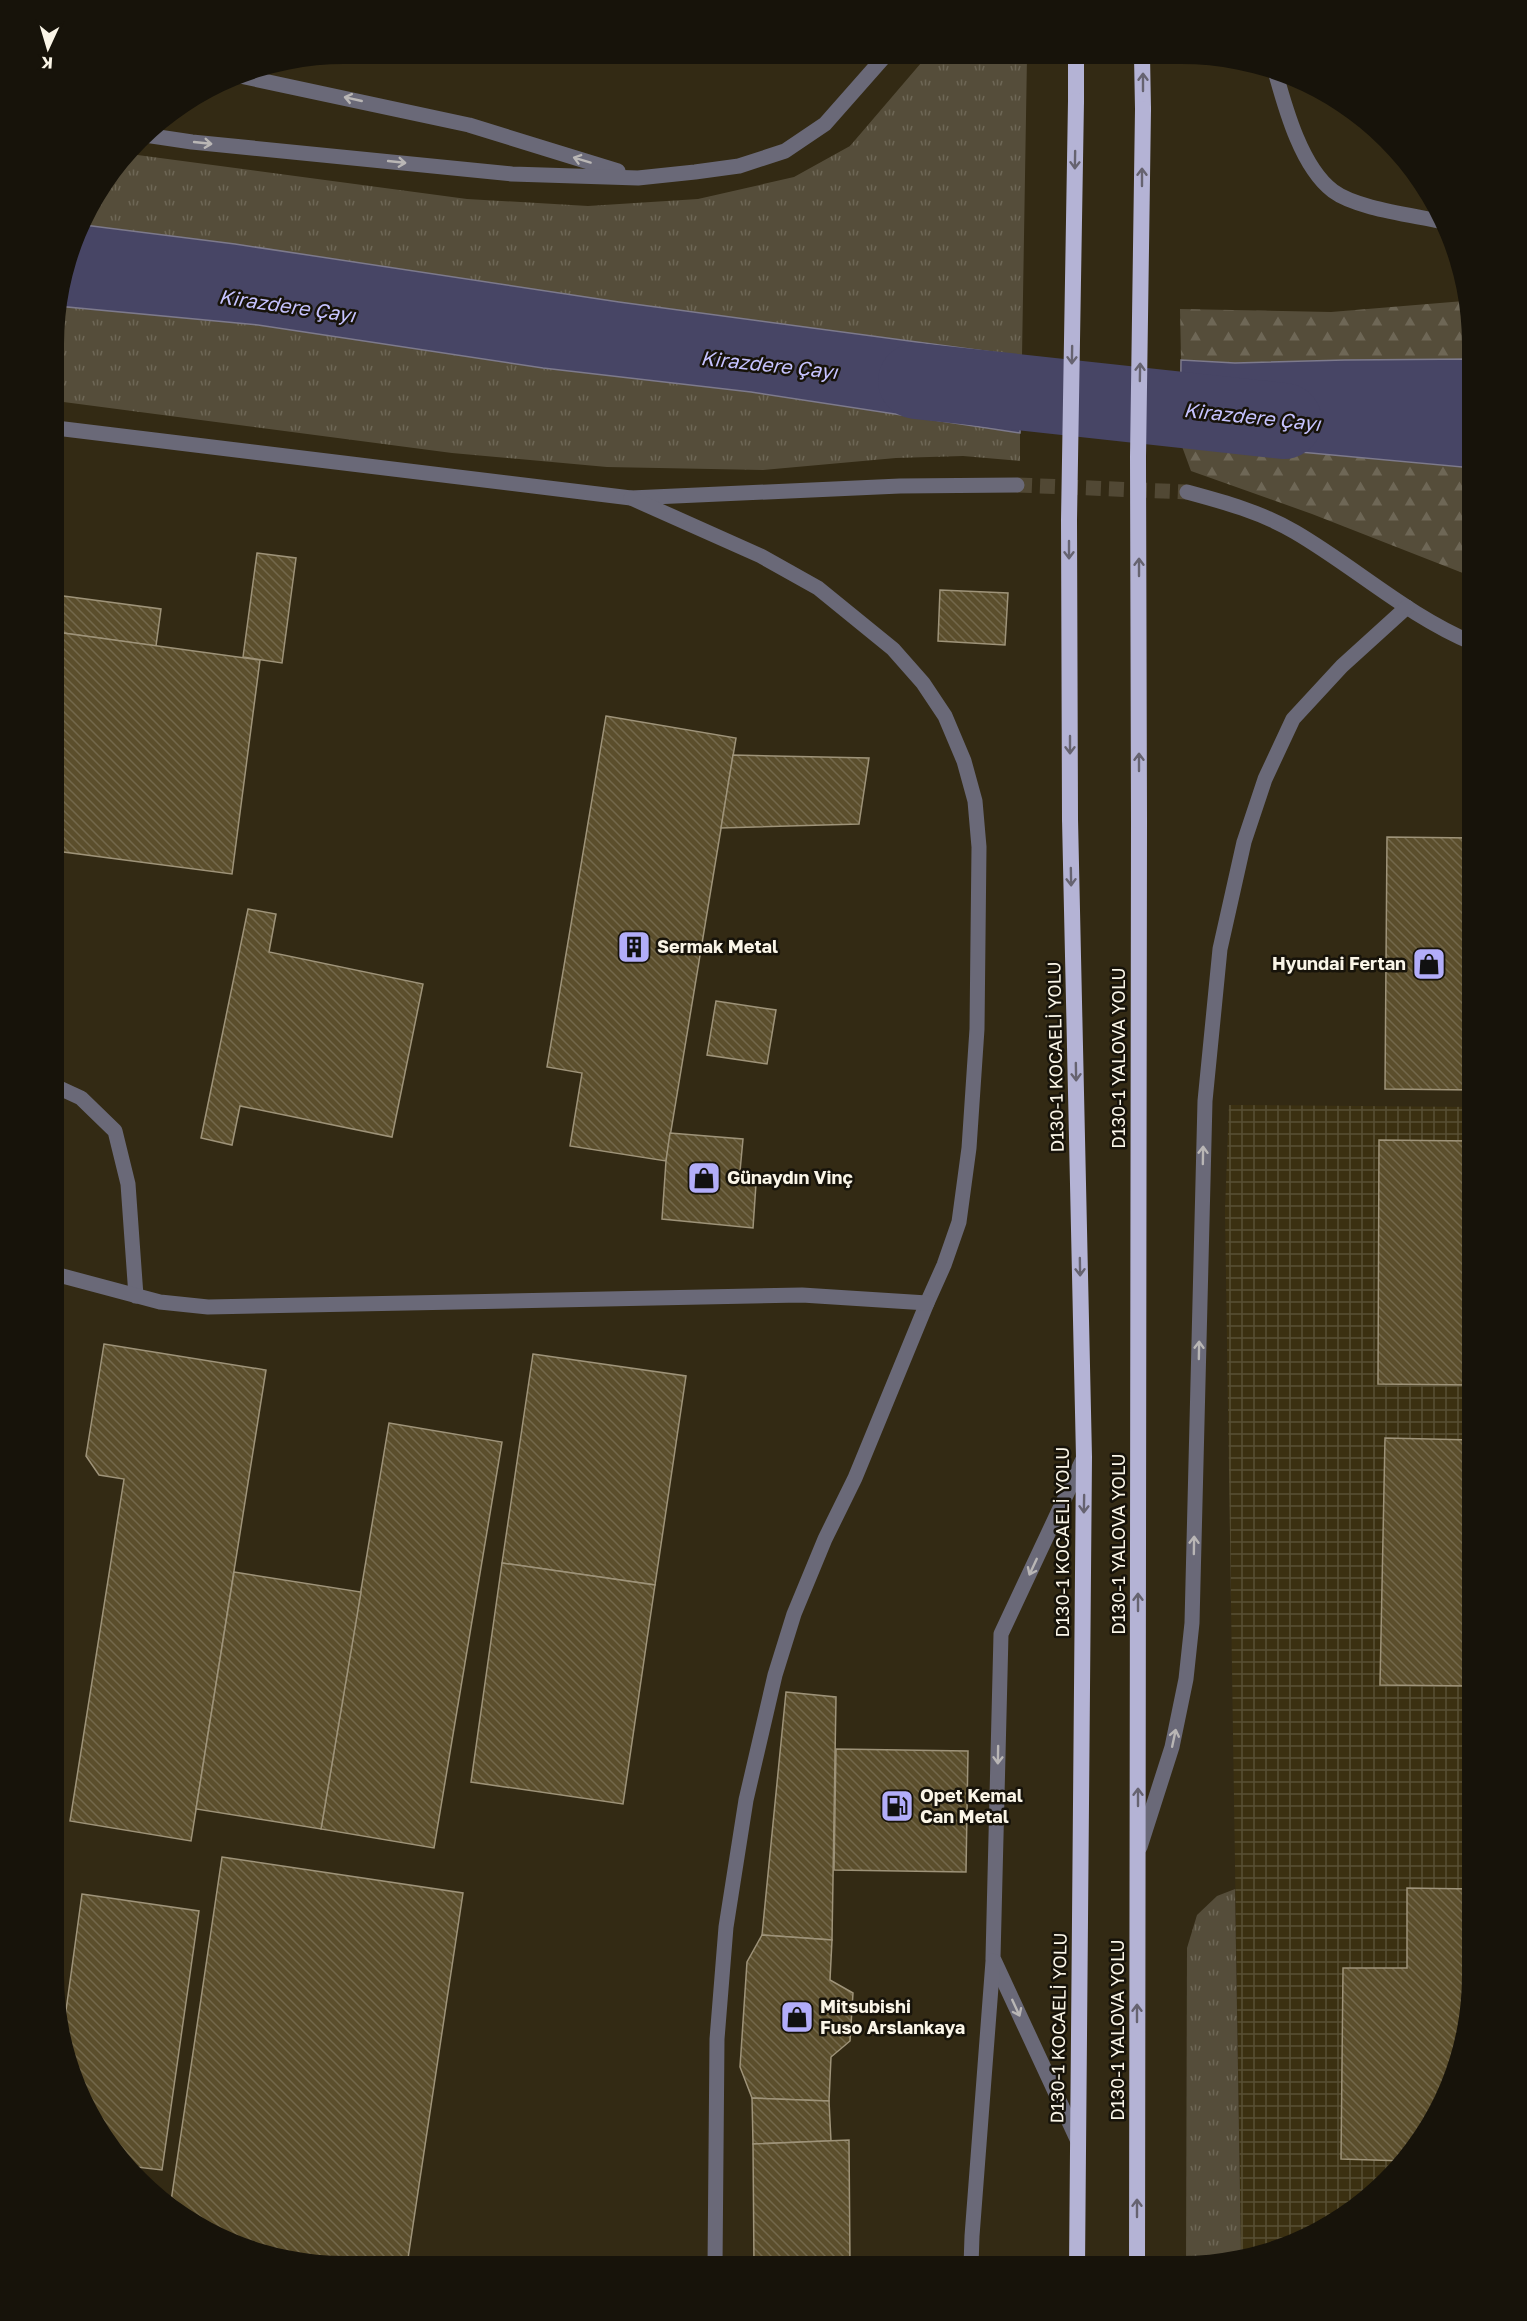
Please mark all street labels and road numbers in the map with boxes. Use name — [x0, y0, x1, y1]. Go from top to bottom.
street label: D130-1 KOCAELİ YOLU — [1042, 961, 1068, 1153]
street label: D130-1 YALOVA YOLU — [1107, 967, 1129, 1149]
street label: D130-1 KOCAELİ YOLU — [1051, 1447, 1073, 1637]
street label: D130-1 YALOVA YOLU — [1107, 1453, 1129, 1635]
street label: D130-1 KOCAELİ YOLU — [1045, 1932, 1071, 2124]
street label: D130-1 YALOVA YOLU — [1106, 1939, 1128, 2121]

